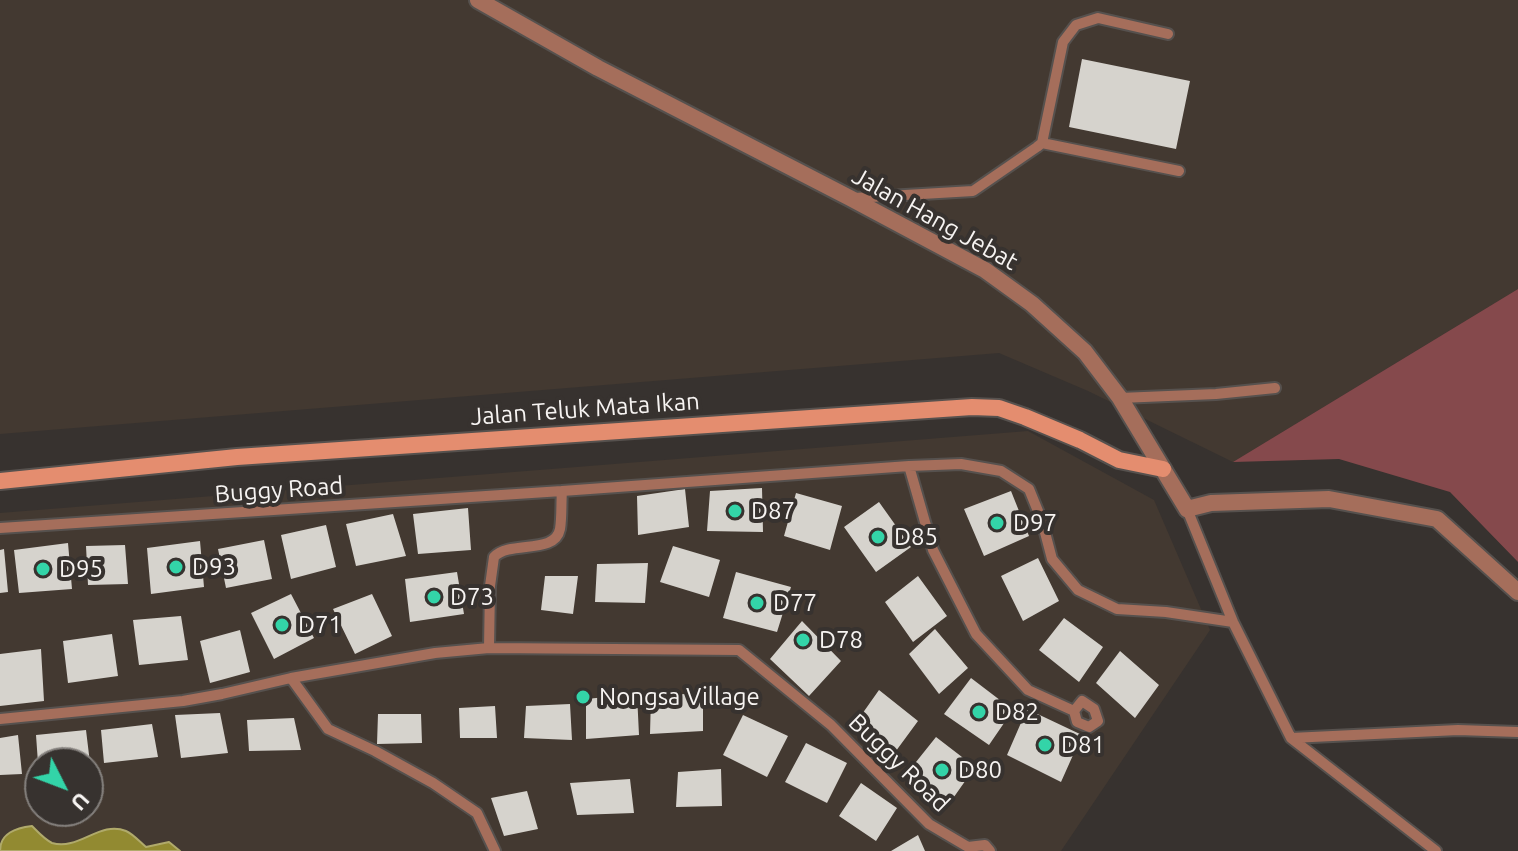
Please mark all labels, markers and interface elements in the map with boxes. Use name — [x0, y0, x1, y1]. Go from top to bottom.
street label: Jalan Hang Jebat — [847, 162, 1023, 276]
street label: Jalan Teluk Mata Ikan — [469, 387, 701, 431]
street label: Buggy Road — [214, 471, 344, 509]
place label: D87 — [751, 497, 795, 525]
marker: D87 — [726, 502, 744, 520]
place label: D97 — [1013, 509, 1057, 537]
marker: D97 — [988, 514, 1006, 532]
place label: D85 — [894, 523, 938, 551]
marker: D85 — [869, 528, 887, 546]
place label: D93 — [192, 553, 236, 581]
place label: D95 — [59, 555, 103, 583]
marker: D93 — [167, 558, 185, 576]
marker: D95 — [34, 560, 52, 578]
place label: D73 — [450, 583, 494, 611]
marker: D73 — [425, 588, 443, 606]
place label: D77 — [773, 589, 817, 617]
marker: D77 — [748, 594, 766, 612]
place label: D71 — [298, 611, 342, 639]
marker: D71 — [273, 616, 291, 634]
place label: D78 — [819, 626, 863, 654]
marker: D78 — [794, 631, 812, 649]
place label: Nongsa Village — [599, 683, 760, 711]
marker: Nongsa Village — [574, 688, 592, 706]
place label: D82 — [995, 698, 1039, 726]
marker: D82 — [970, 703, 988, 721]
street label: Buggy Road — [843, 708, 955, 818]
place label: D81 — [1061, 731, 1105, 759]
marker: D81 — [1036, 736, 1054, 754]
north arrow — [24, 747, 104, 827]
place label: D80 — [958, 756, 1002, 784]
marker: D80 — [933, 761, 951, 779]
text: U — [66, 788, 95, 816]

